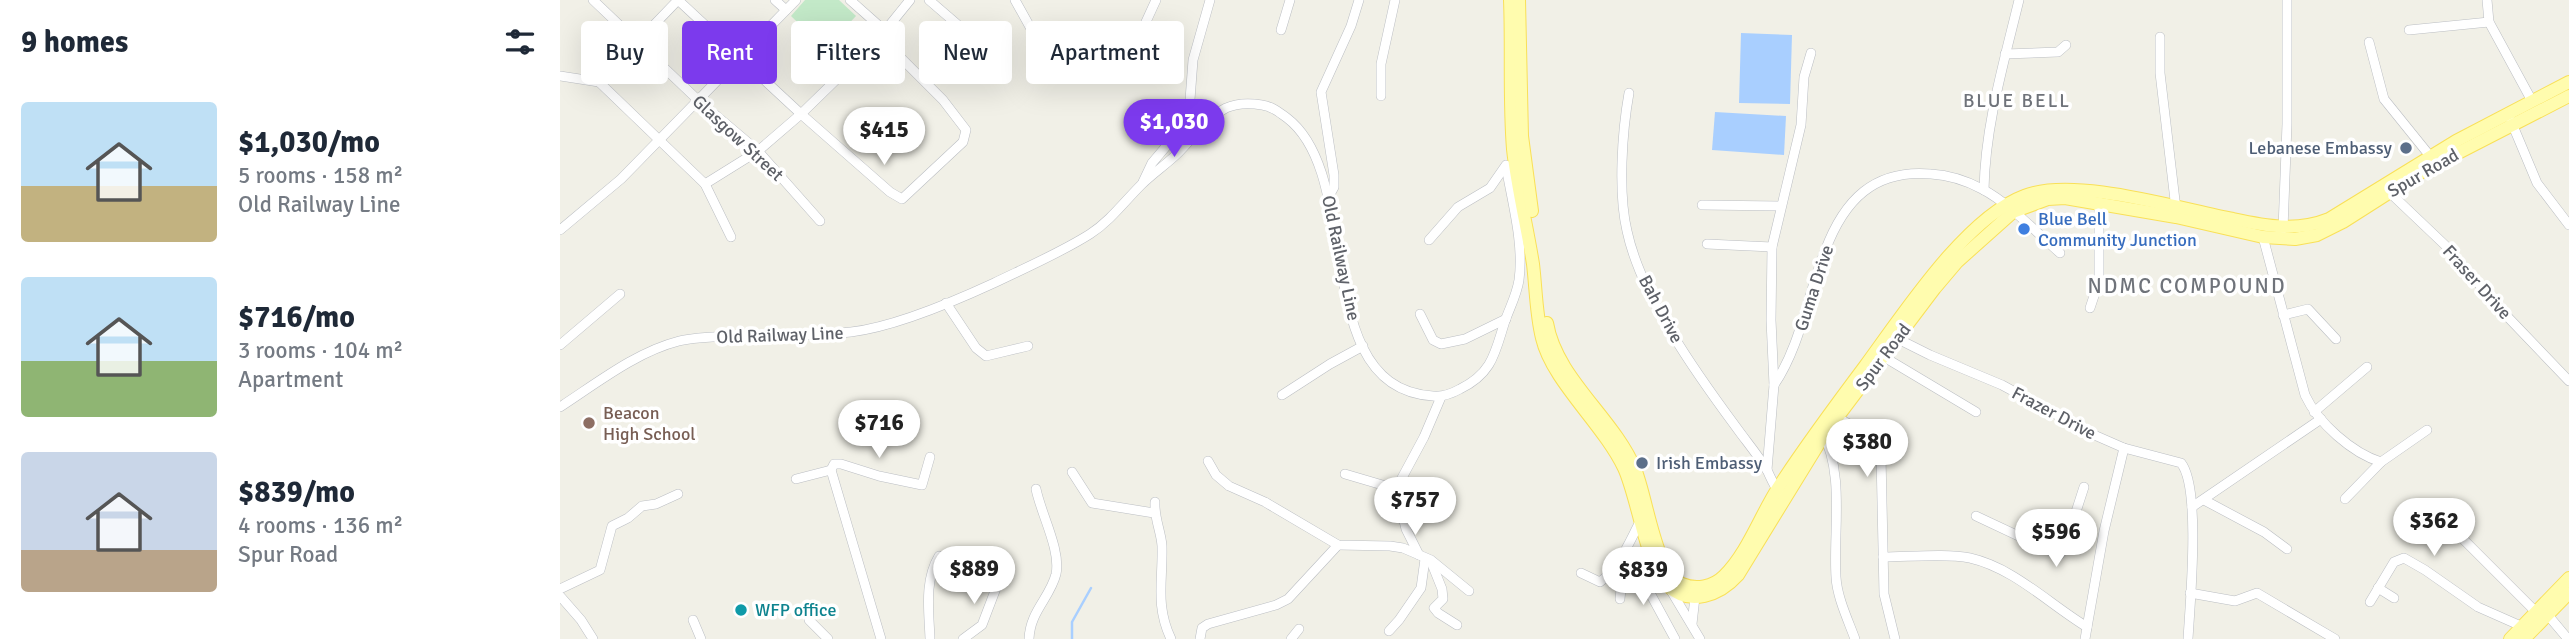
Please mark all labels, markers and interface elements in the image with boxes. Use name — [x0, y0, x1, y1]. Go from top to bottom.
chip: Buy — [581, 21, 668, 84]
chip: Rent — [682, 21, 777, 84]
chip: Filters — [791, 21, 905, 84]
chip: New — [919, 21, 1012, 84]
chip: Apartment — [1026, 21, 1184, 84]
icon: filters — [501, 23, 539, 61]
text: 9 homes — [21, 24, 128, 61]
district label: BLUE BELL — [1963, 89, 2071, 113]
street label: Glasgow Street — [688, 90, 788, 186]
pin: $1,030 — [1117, 100, 1231, 159]
text: $1,030 — [1140, 107, 1208, 136]
pin: $415 — [843, 108, 925, 167]
text: $415 — [859, 115, 909, 144]
text: $1,030/mo — [238, 124, 380, 161]
icon: home — [77, 130, 161, 214]
place label: Lebanese Embassy — [2248, 137, 2393, 159]
marker: Lebanese Embassy — [2398, 140, 2414, 156]
street label: Spur Road — [2384, 144, 2462, 202]
text: 5 rooms · 158 m² — [238, 161, 403, 190]
text: Old Railway Line — [238, 190, 401, 219]
street label: Old Railway Line — [1317, 193, 1365, 323]
place label: Blue Bell Community Junction — [2038, 208, 2197, 251]
marker: Blue Bell Community Junction — [2016, 221, 2032, 237]
street label: Fraser Drive — [2438, 240, 2516, 324]
street label: Guma Drive — [1790, 242, 1838, 334]
street label: Bah Drive — [1634, 271, 1688, 347]
district label: NDMC COMPOUND — [2087, 273, 2287, 299]
text: $716/mo — [238, 299, 355, 336]
icon: home — [77, 305, 161, 389]
street label: Spur Road — [1851, 319, 1915, 395]
street label: Old Railway Line — [716, 322, 844, 348]
text: 3 rooms · 104 m² — [238, 336, 403, 365]
text: Apartment — [238, 365, 343, 394]
street label: Frazer Drive — [2008, 382, 2100, 444]
pin: $716 — [838, 400, 920, 460]
place label: Beacon High School — [603, 402, 696, 445]
text: $716 — [854, 408, 904, 437]
marker: Beacon High School — [581, 415, 597, 431]
pin: $380 — [1826, 420, 1908, 479]
text: $380 — [1842, 427, 1892, 456]
place label: Irish Embassy — [1656, 452, 1763, 474]
marker: Irish Embassy — [1634, 455, 1650, 471]
text: $839/mo — [238, 474, 355, 511]
pin: $757 — [1374, 477, 1456, 537]
icon: home — [77, 480, 161, 564]
text: $757 — [1390, 485, 1440, 514]
pin: $362 — [2393, 498, 2475, 558]
text: $362 — [2409, 506, 2459, 535]
pin: $596 — [2015, 510, 2097, 569]
text: 4 rooms · 136 m² — [238, 511, 403, 540]
text: $596 — [2031, 517, 2081, 546]
text: Spur Road — [238, 540, 338, 569]
pin: $889 — [933, 546, 1015, 606]
pin: $839 — [1602, 548, 1684, 607]
text: $889 — [949, 554, 999, 583]
text: $839 — [1618, 555, 1668, 584]
place label: WFP office — [755, 599, 836, 621]
marker: WFP office — [733, 602, 749, 618]

